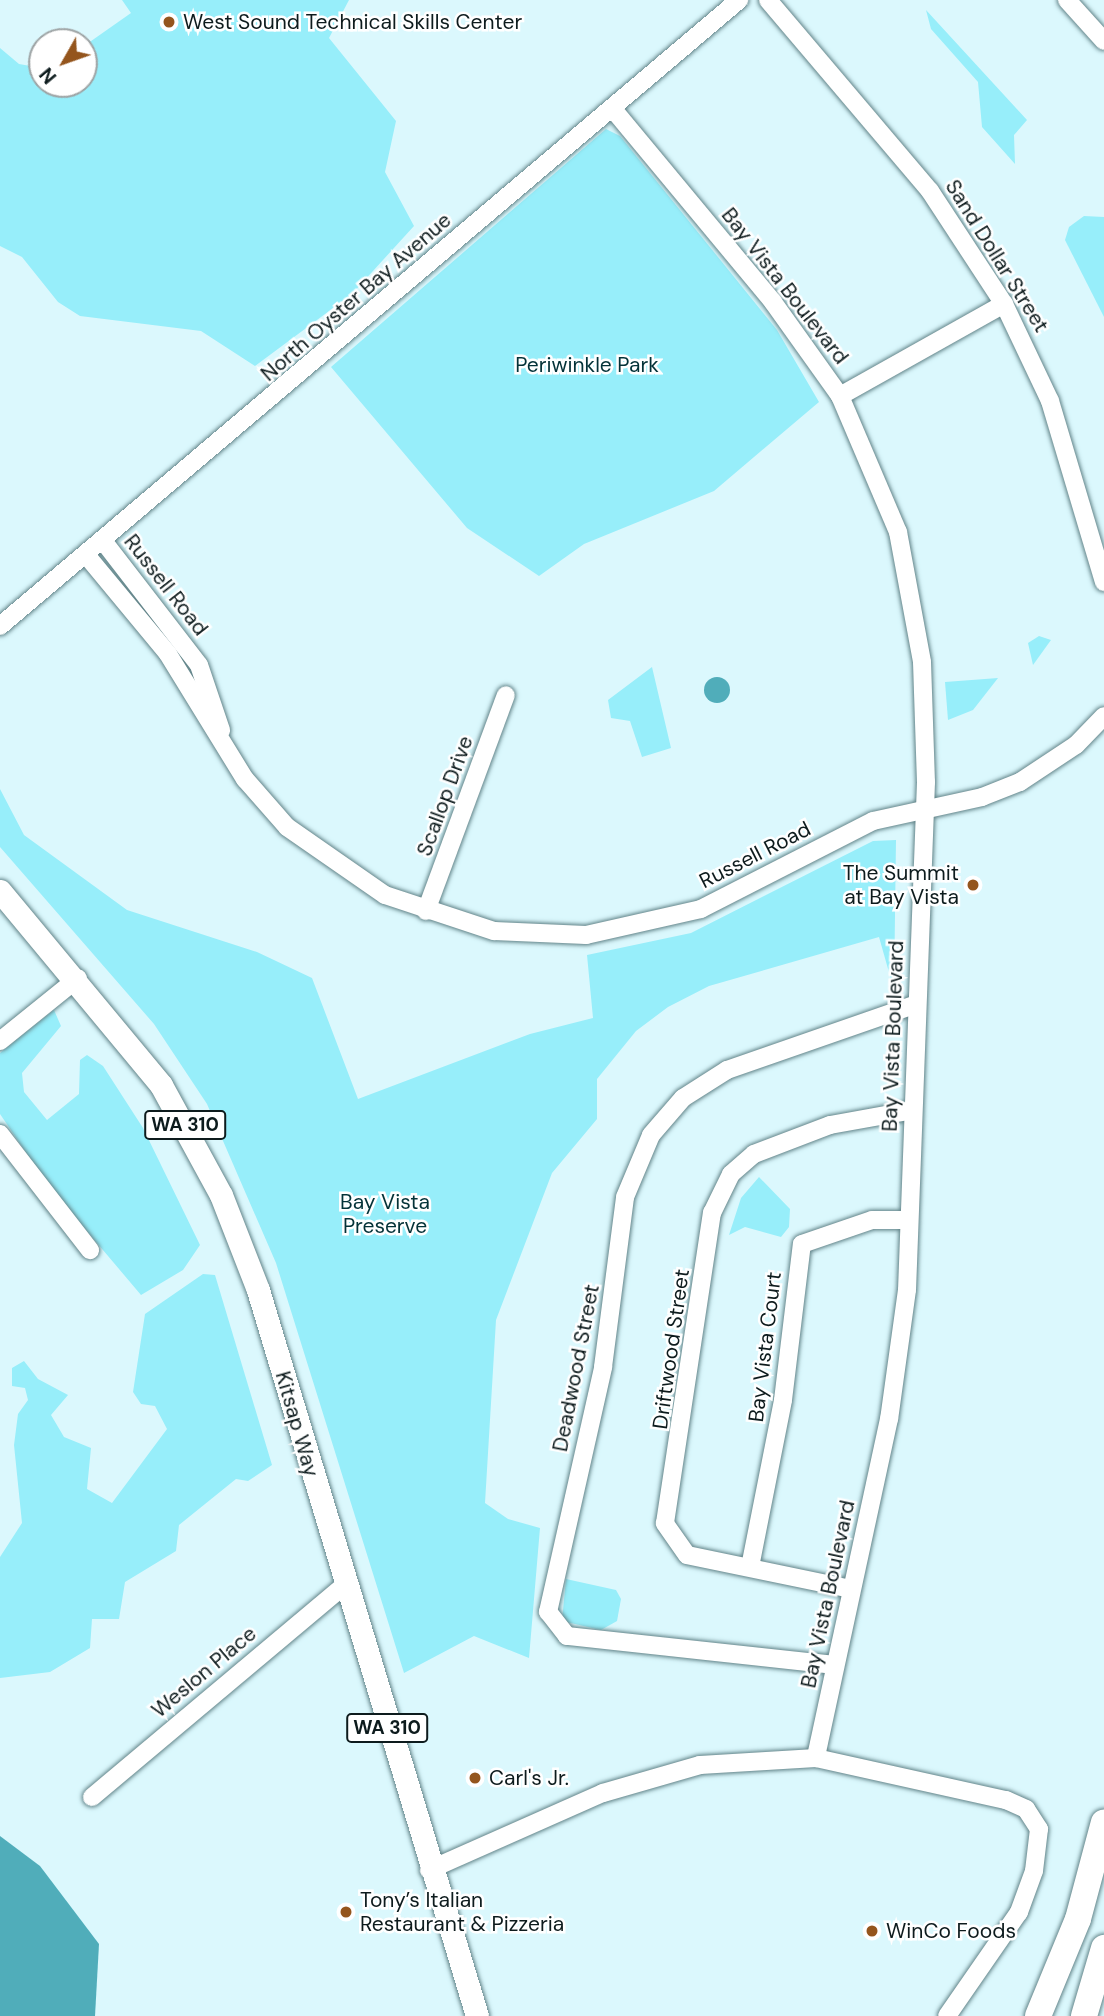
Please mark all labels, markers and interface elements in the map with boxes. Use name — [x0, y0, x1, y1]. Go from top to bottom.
place label: West Sound Technical Skills Center — [183, 9, 522, 35]
marker: West Sound Technical Skills Center — [161, 14, 177, 30]
north arrow — [28, 28, 98, 98]
text: N — [34, 62, 62, 89]
street label: Sand Dollar Street — [940, 175, 1054, 337]
street label: Bay Vista Boulevard — [716, 203, 854, 369]
street label: North Oyster Bay Avenue — [256, 208, 456, 386]
park label: Periwinkle Park — [515, 352, 659, 378]
street label: Russell Road — [119, 529, 213, 641]
street label: Scallop Drive — [412, 733, 478, 859]
street label: Russell Road — [695, 816, 815, 894]
place label: The Summit at Bay Vista — [843, 860, 959, 910]
marker: The Summit at Bay Vista — [965, 877, 981, 893]
street label: Bay Vista Boulevard — [877, 940, 909, 1132]
road number: WA 310 — [143, 1110, 227, 1140]
park label: Bay Vista Preserve — [340, 1189, 430, 1239]
street label: Driftwood Street — [647, 1267, 695, 1431]
street label: Bay Vista Court — [743, 1271, 787, 1423]
street label: Deadwood Street — [547, 1282, 605, 1454]
street label: Kitsap Way — [270, 1368, 324, 1480]
street label: Bay Vista Boulevard — [796, 1498, 860, 1690]
street label: Weslon Place — [147, 1621, 261, 1723]
road number: WA 310 — [345, 1712, 429, 1744]
place label: Carl's Jr. — [489, 1765, 569, 1791]
marker: Carl's Jr. — [467, 1770, 483, 1786]
place label: Tony’s Italian Restaurant & Pizzeria — [360, 1887, 564, 1937]
marker: Tony’s Italian Restaurant & Pizzeria — [338, 1904, 354, 1920]
place label: WinCo Foods — [886, 1918, 1016, 1944]
marker: WinCo Foods — [864, 1923, 880, 1939]

